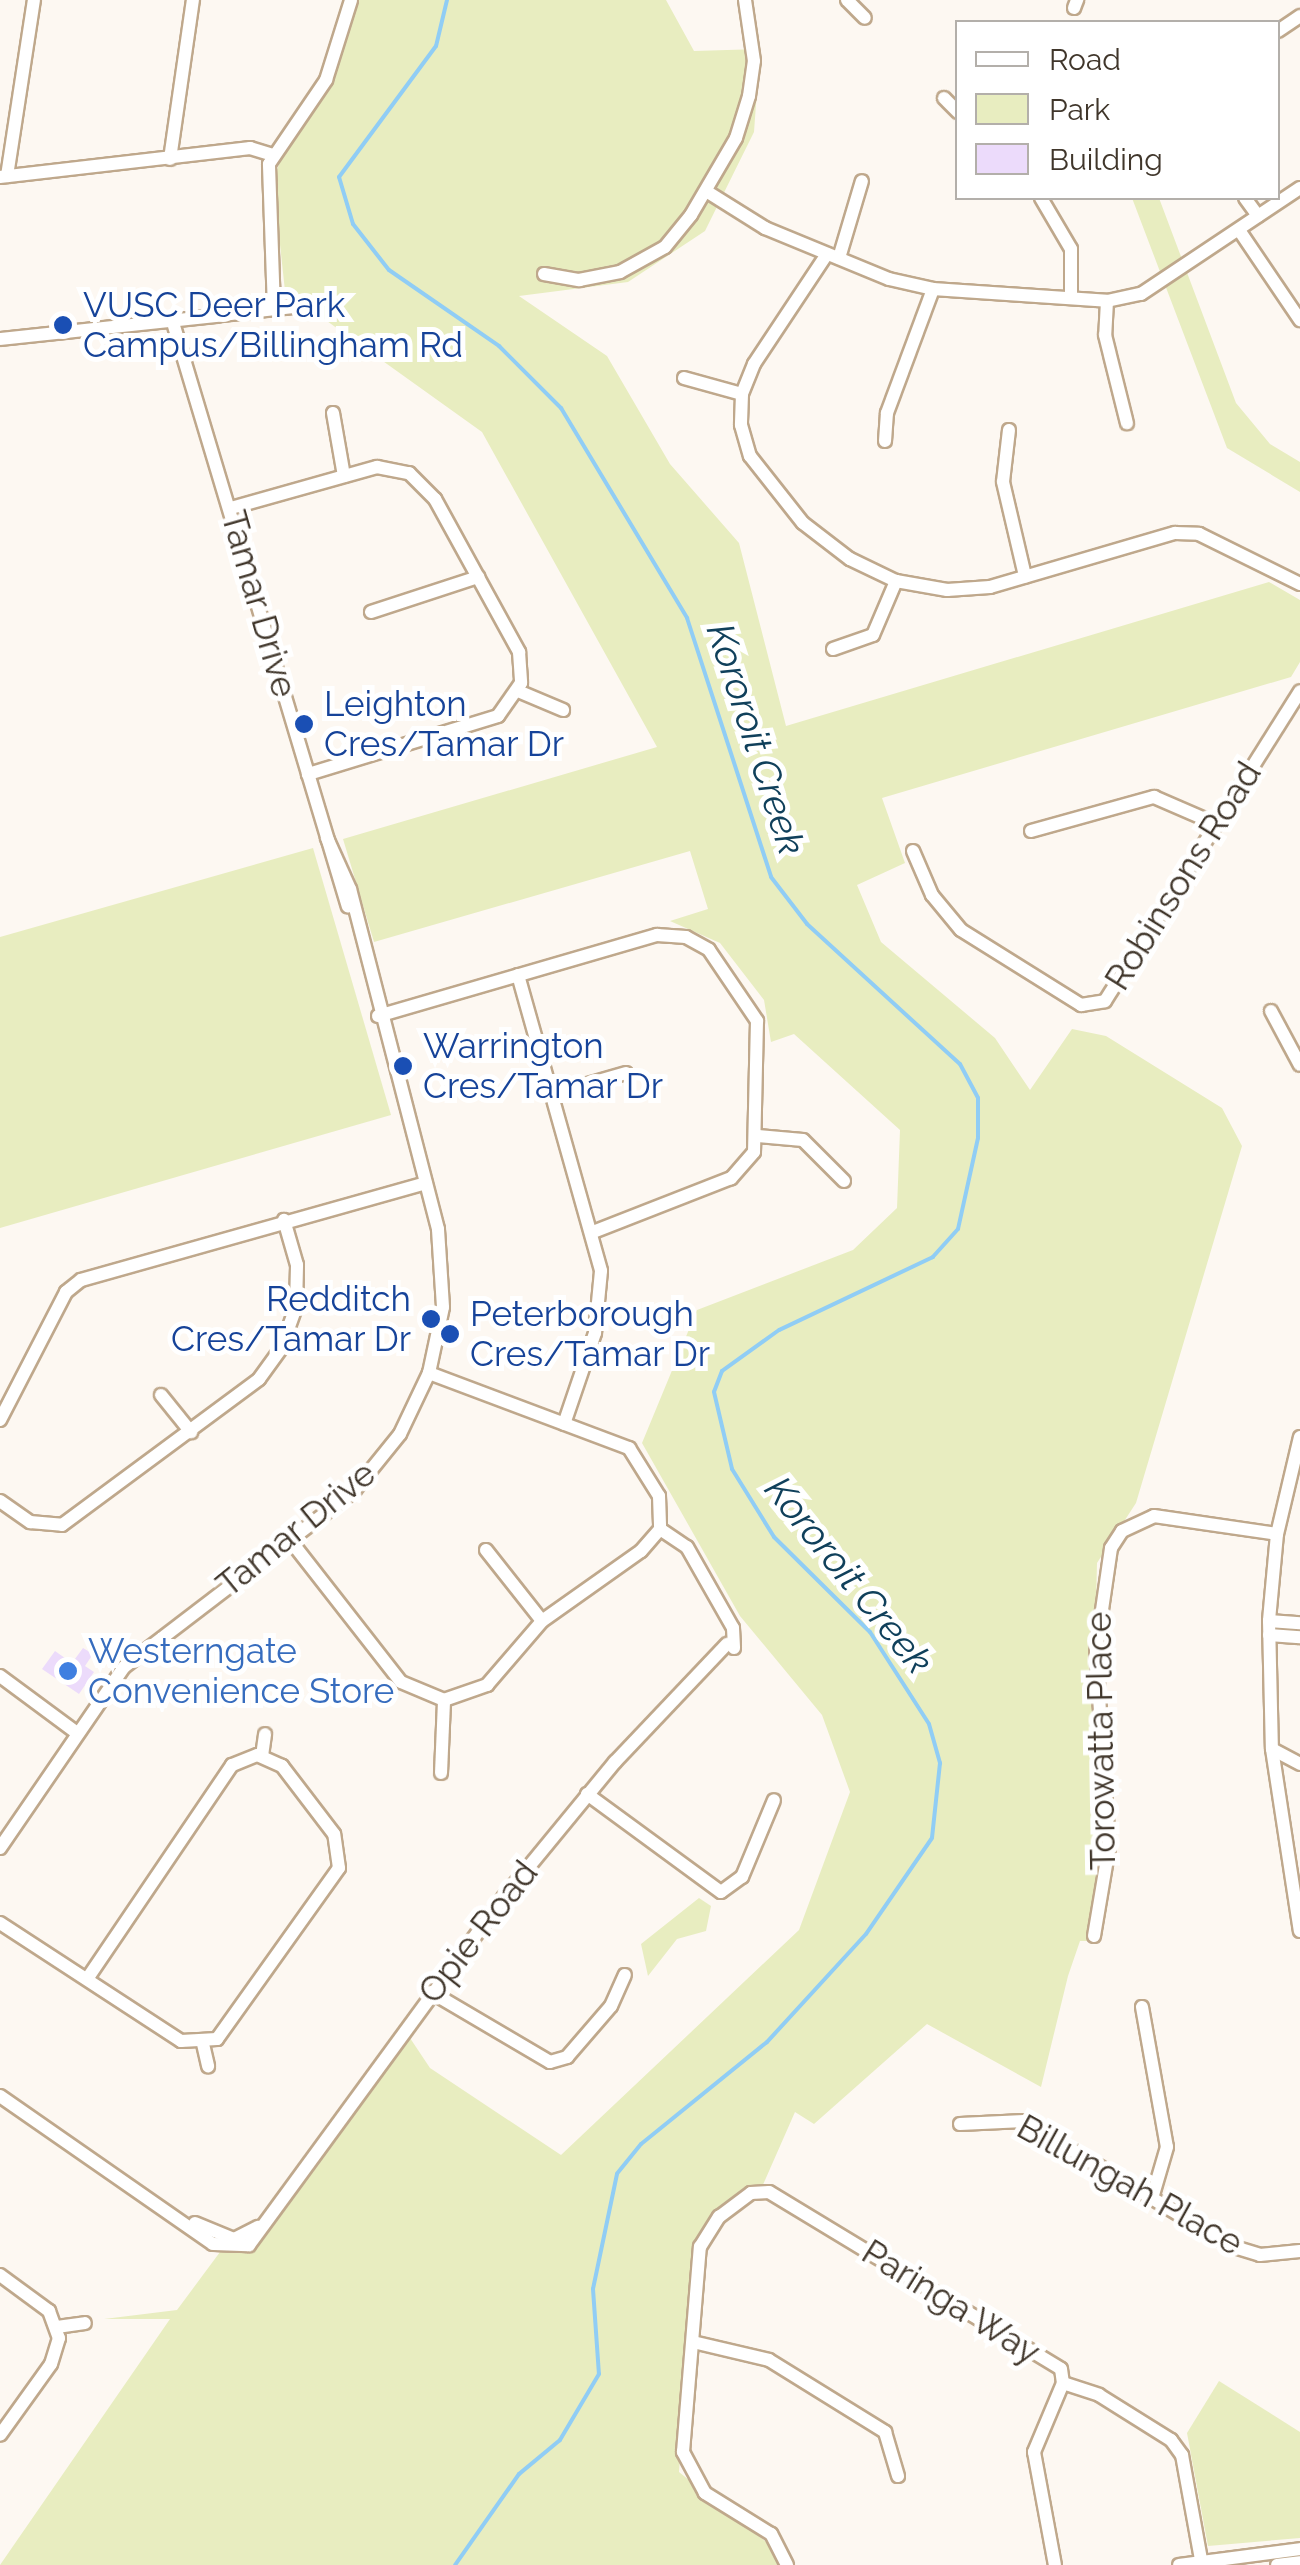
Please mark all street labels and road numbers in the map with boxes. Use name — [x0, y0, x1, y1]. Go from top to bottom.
street label: Tamar Drive — [212, 506, 306, 702]
street label: Robinsons Road — [1096, 754, 1270, 998]
street label: Tamar Drive — [208, 1452, 384, 1606]
street label: Torowatta Place — [1078, 1611, 1124, 1871]
street label: Opie Road — [409, 1853, 547, 2011]
street label: Billungah Place — [1010, 2106, 1250, 2264]
street label: Paringa Way — [854, 2230, 1048, 2374]

